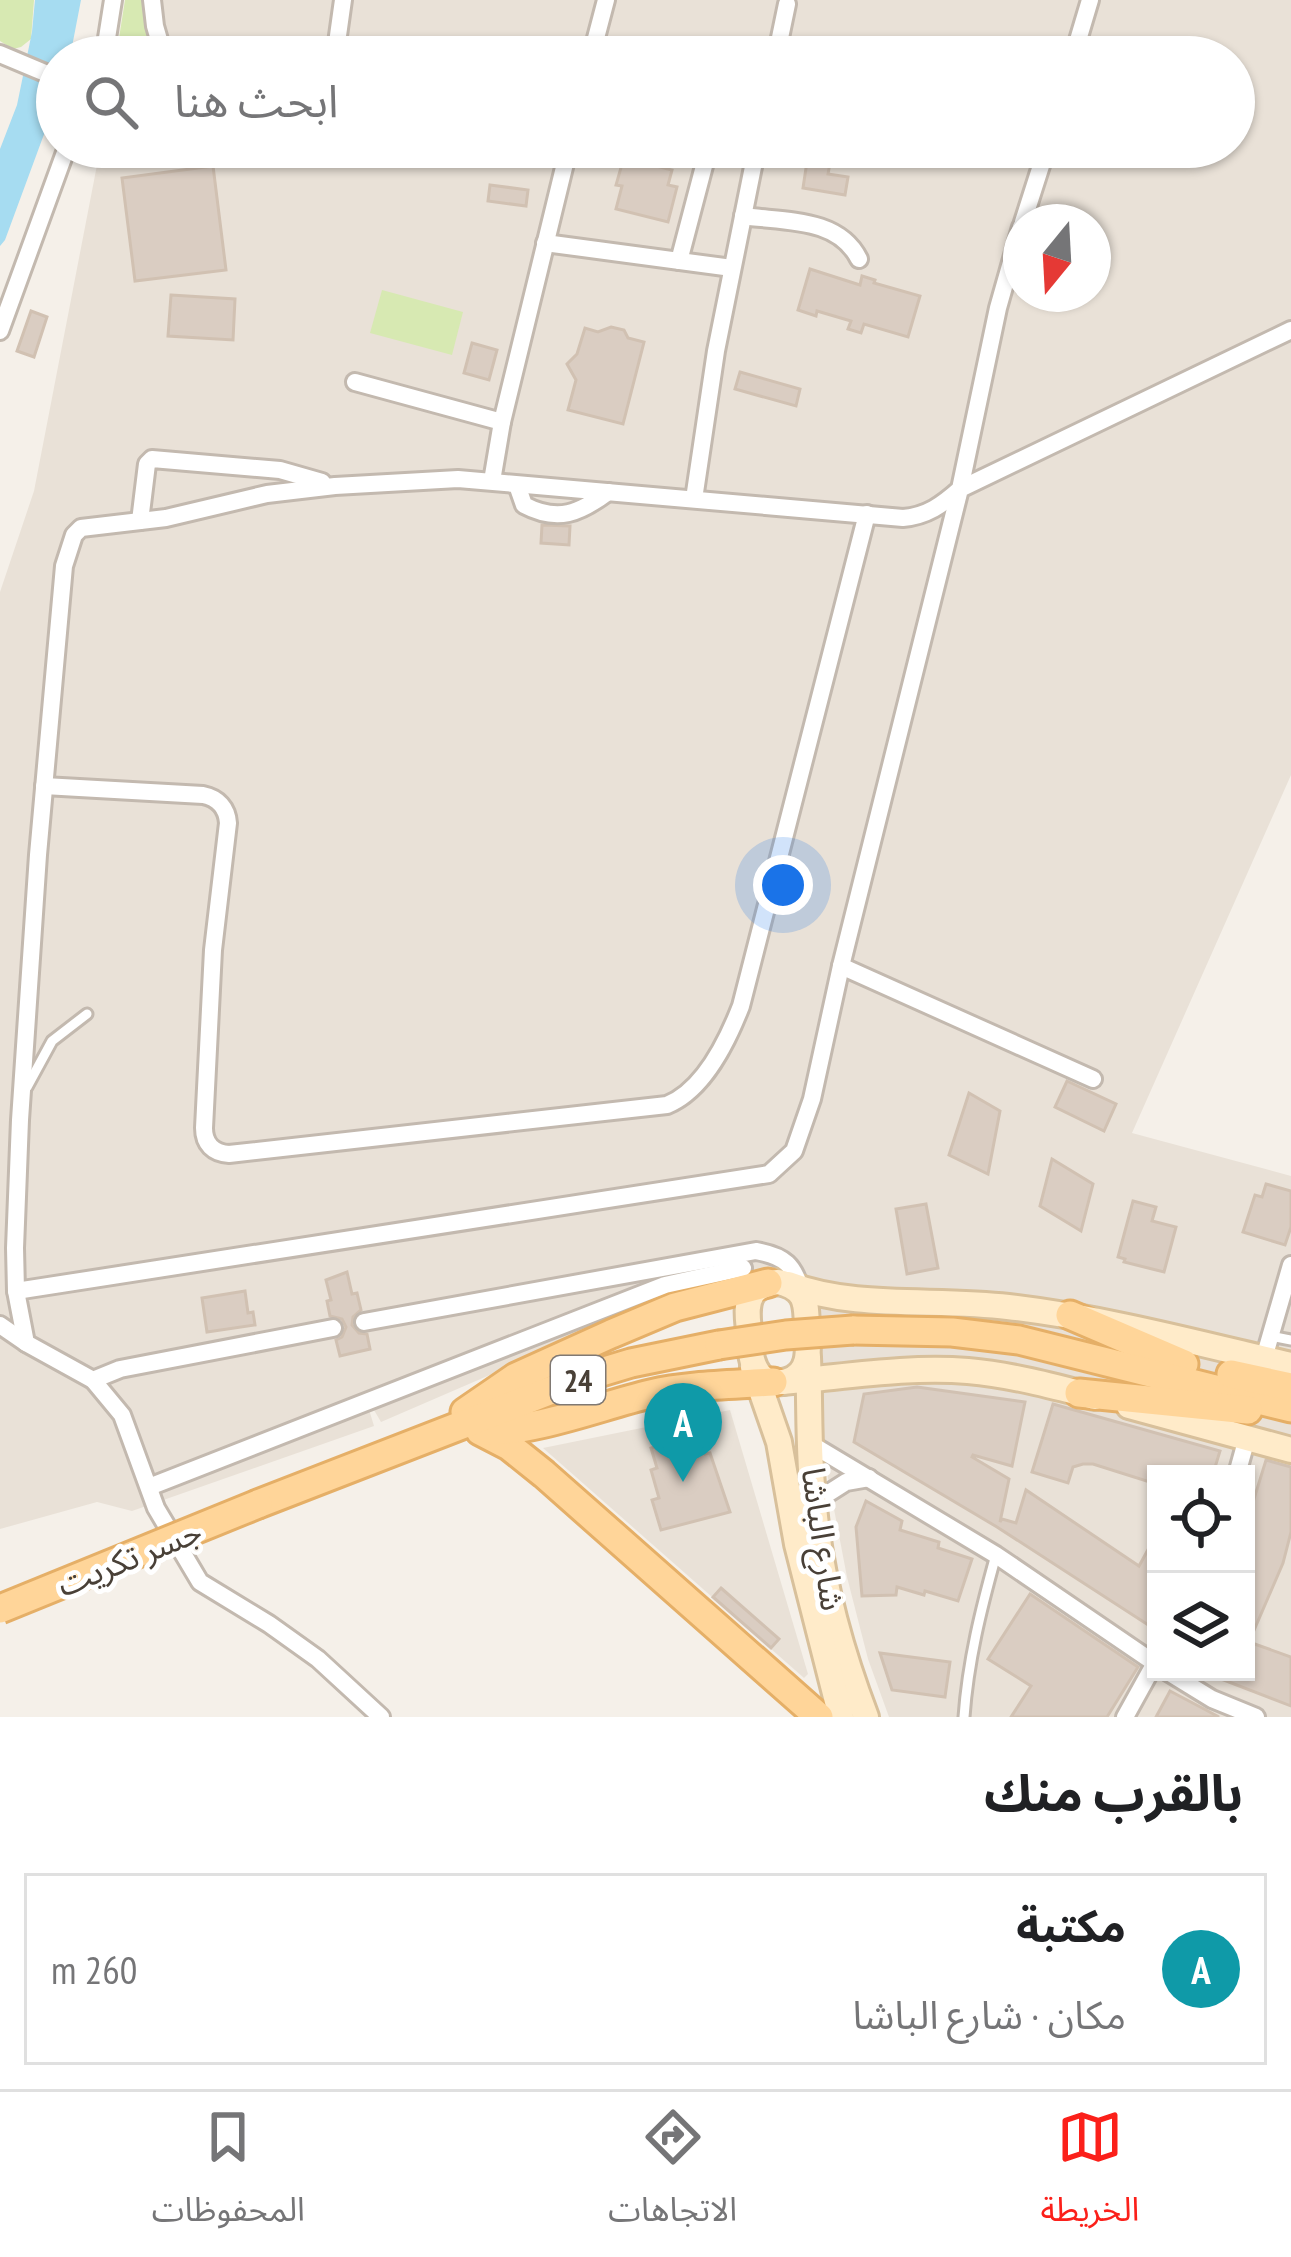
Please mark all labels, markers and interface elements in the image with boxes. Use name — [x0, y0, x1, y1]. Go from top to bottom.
search box — [36, 36, 1255, 168]
icon: search — [78, 69, 144, 135]
text: ابحث هنا — [174, 71, 339, 129]
north arrow — [1003, 204, 1111, 312]
your location — [753, 855, 813, 915]
road number: 24 — [551, 1356, 605, 1404]
pin: A — [644, 1383, 722, 1482]
street label: شارع الباشا — [789, 1465, 855, 1614]
map controls — [1147, 1465, 1255, 1681]
button: locate — [1147, 1465, 1255, 1573]
street label: جسر تكريت — [50, 1509, 208, 1605]
button: layers — [1147, 1573, 1255, 1681]
text: بالقرب منك — [984, 1759, 1243, 1825]
text: مكتبة — [1016, 1896, 1126, 1954]
text: 260 m — [51, 1944, 137, 1995]
text: A — [1191, 1944, 1211, 1995]
text: مكان · شارع الباشا — [852, 1989, 1126, 2040]
tab: المحفوظات — [152, 2104, 305, 2245]
tab: الاتجاهات — [608, 2104, 737, 2245]
tab: الخريطة — [1040, 2104, 1139, 2245]

